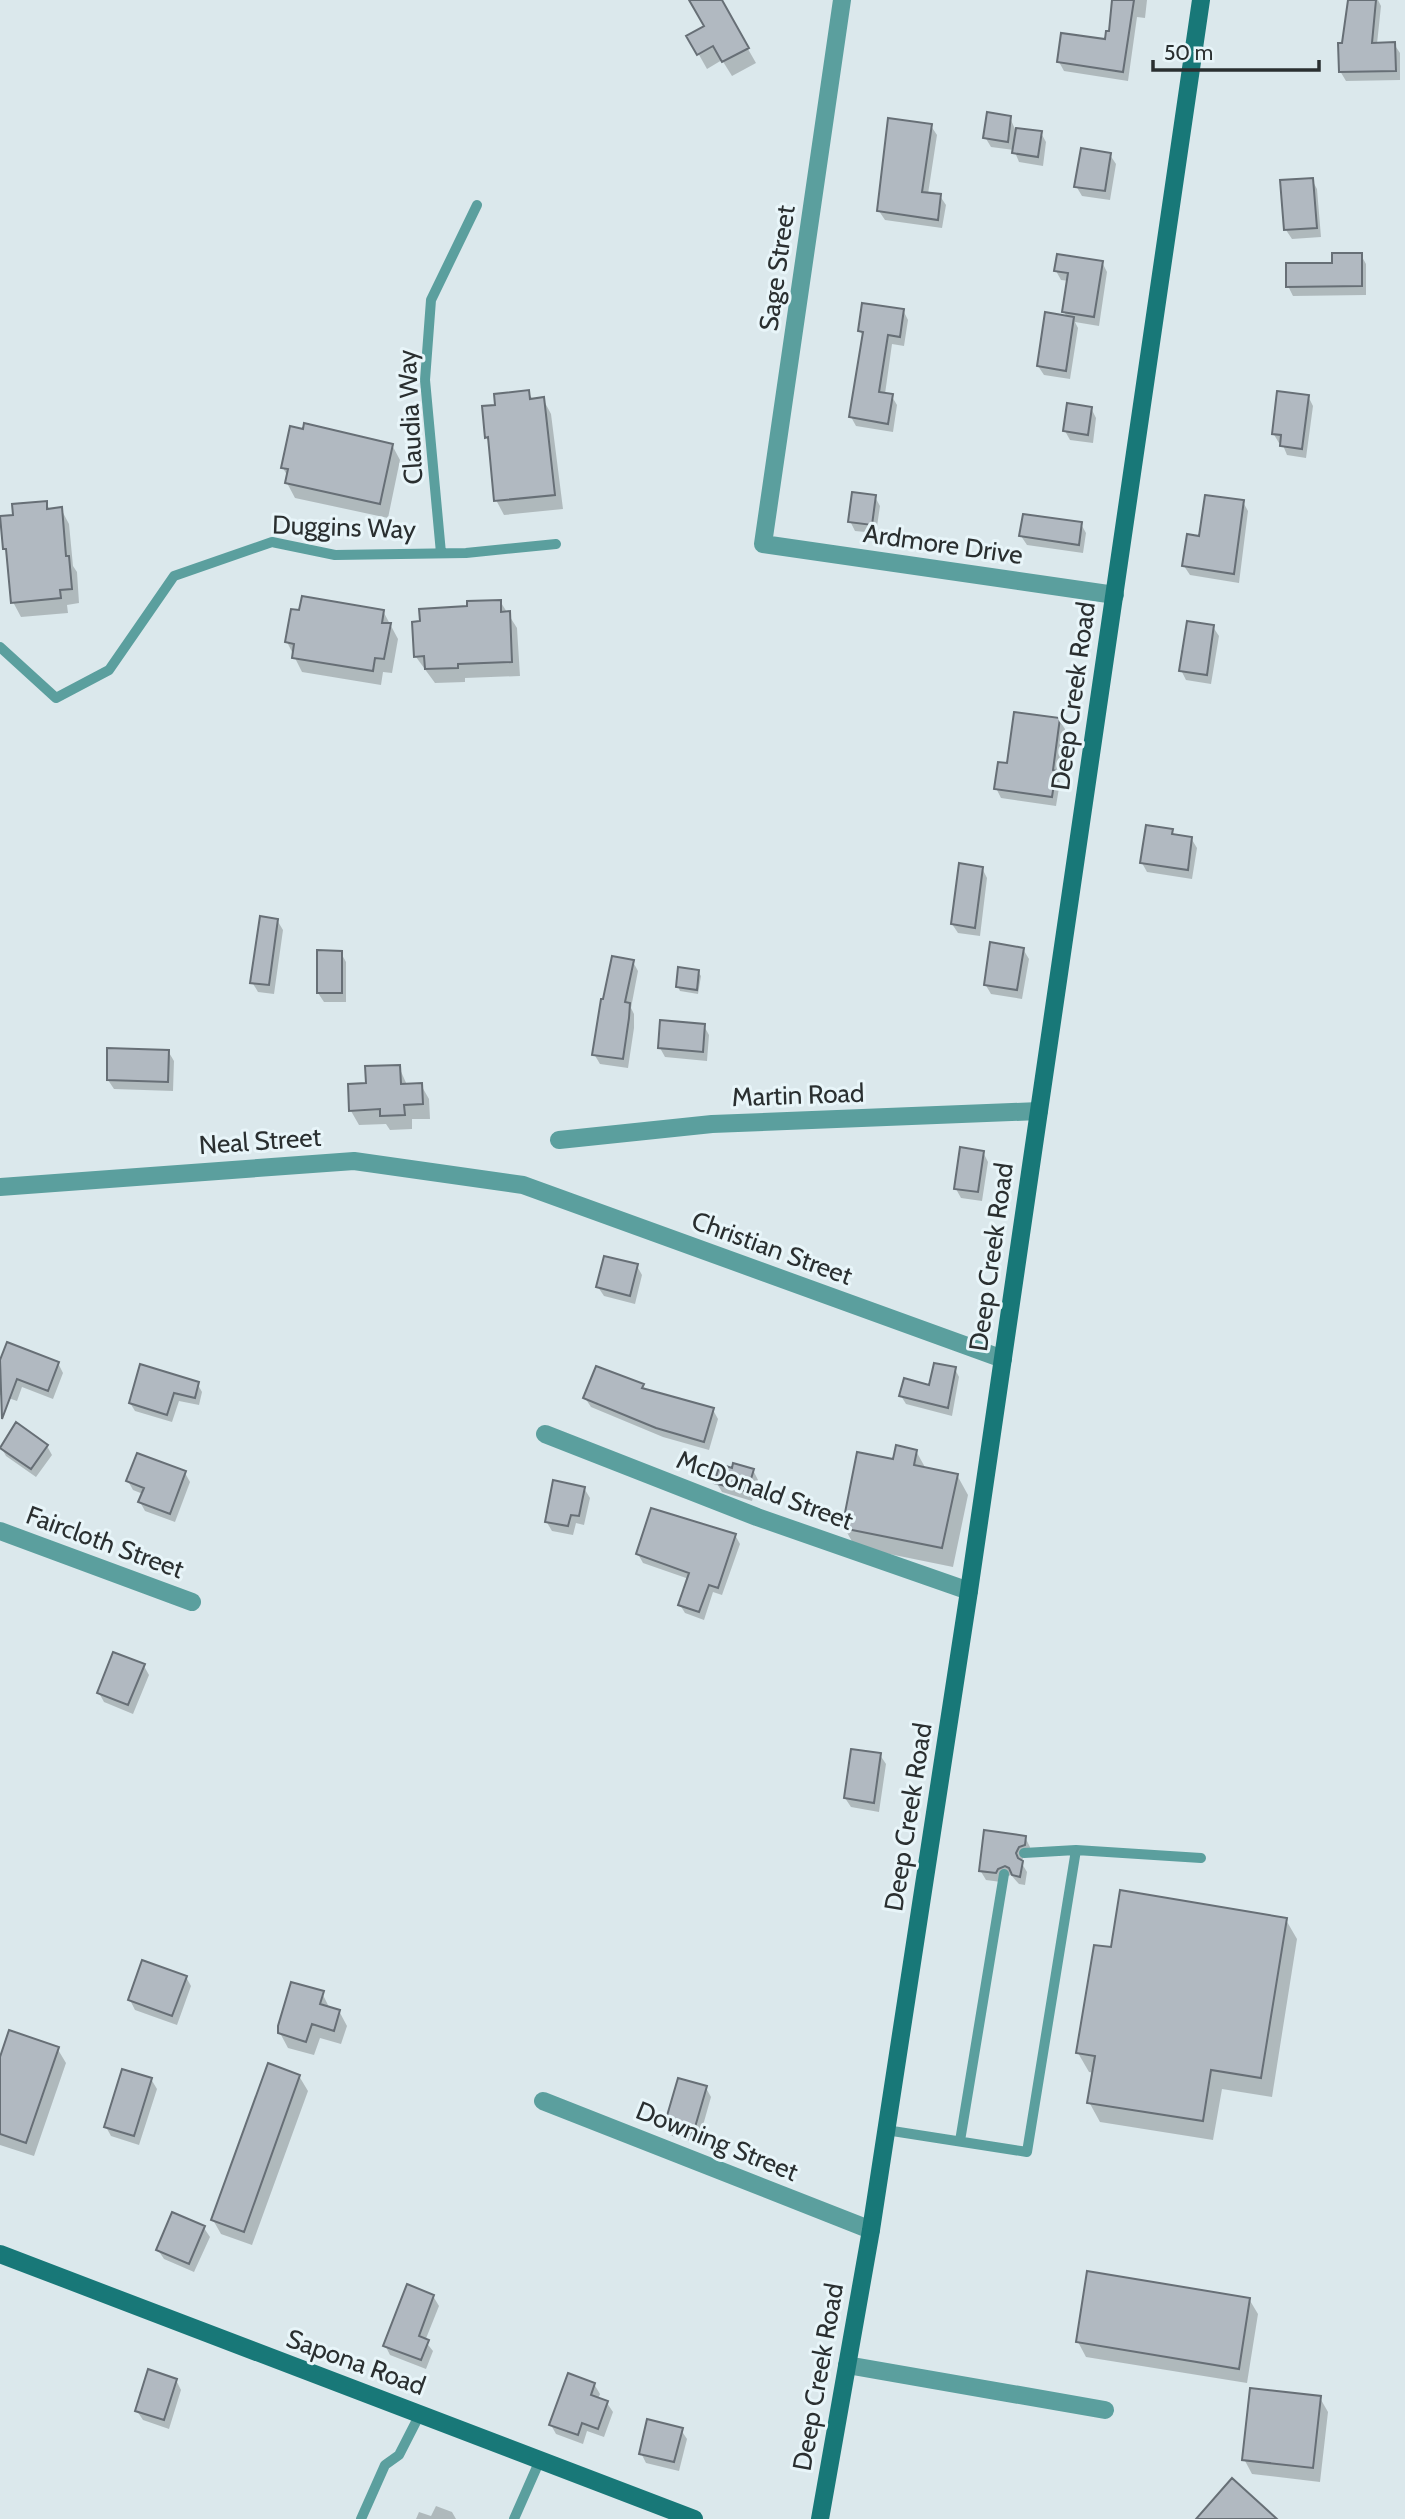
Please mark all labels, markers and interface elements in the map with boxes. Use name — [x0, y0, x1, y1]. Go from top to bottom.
scale bar — [1153, 28, 1319, 72]
text: 50 m — [1164, 40, 1213, 65]
street label: Sage Street — [752, 203, 802, 333]
street label: Claudia Way — [390, 349, 430, 485]
street label: Duggins Way — [271, 508, 417, 546]
street label: Ardmore Drive — [861, 517, 1025, 571]
street label: Deep Creek Road — [1044, 600, 1102, 792]
street label: Martin Road — [731, 1077, 865, 1113]
street label: Neal Street — [198, 1121, 322, 1161]
street label: Deep Creek Road — [962, 1161, 1020, 1353]
street label: Christian Street — [687, 1204, 857, 1292]
street label: McDonald Street — [672, 1443, 858, 1537]
street label: Faircloth Street — [22, 1499, 188, 1585]
street label: Deep Creek Road — [877, 1721, 939, 1913]
street label: Downing Street — [631, 2094, 803, 2188]
street label: Deep Creek Road — [786, 2281, 850, 2473]
street label: Sapona Road — [282, 2322, 430, 2402]

